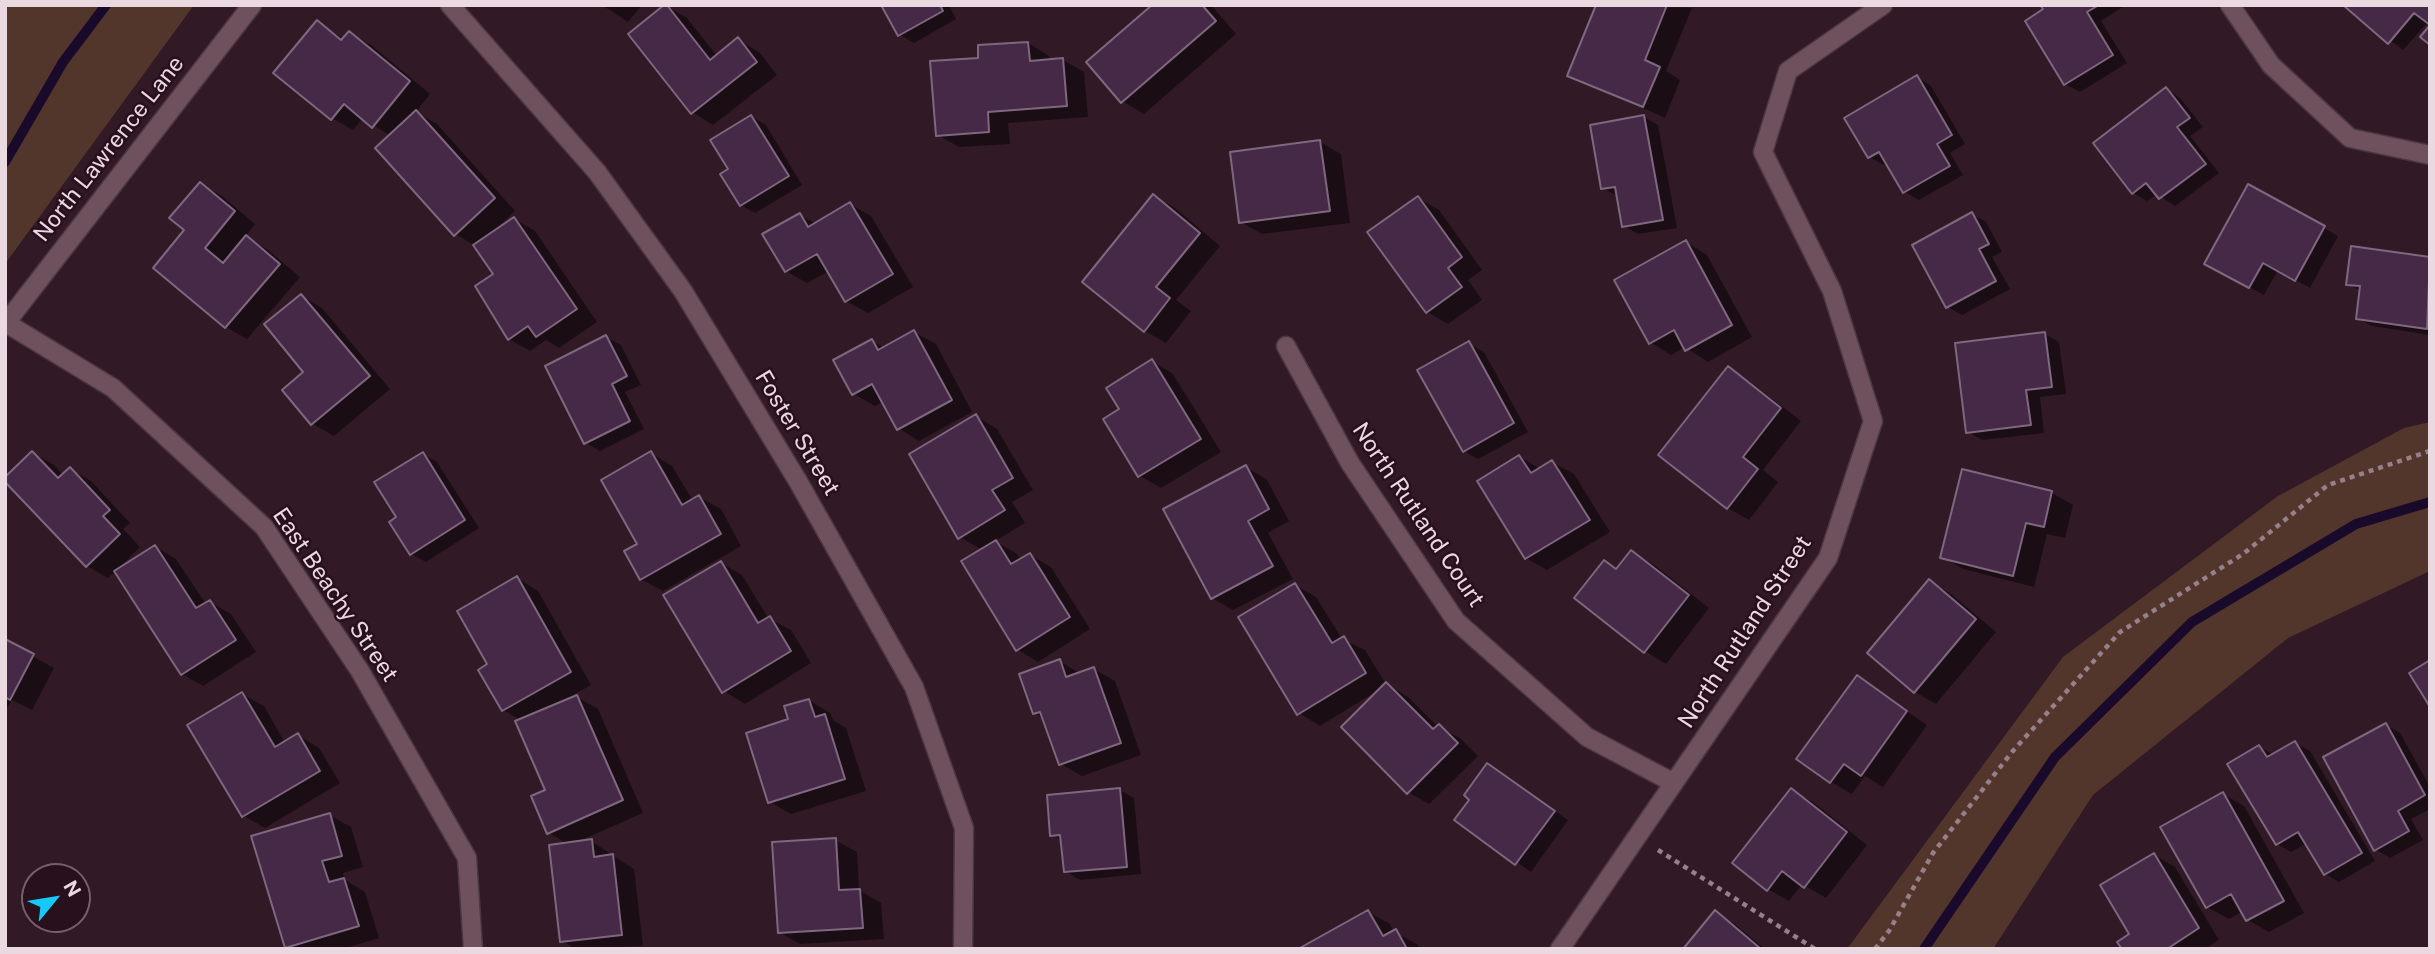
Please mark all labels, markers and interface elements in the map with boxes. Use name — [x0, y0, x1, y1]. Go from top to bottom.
street label: North Lawrence Lane — [28, 51, 190, 247]
street label: Foster Street — [749, 365, 845, 501]
street label: North Rutland Court — [1346, 418, 1490, 612]
street label: East Beachy Street — [267, 503, 403, 687]
street label: North Rutland Street — [1673, 531, 1817, 733]
north arrow — [21, 863, 91, 933]
text: N — [59, 877, 86, 900]

